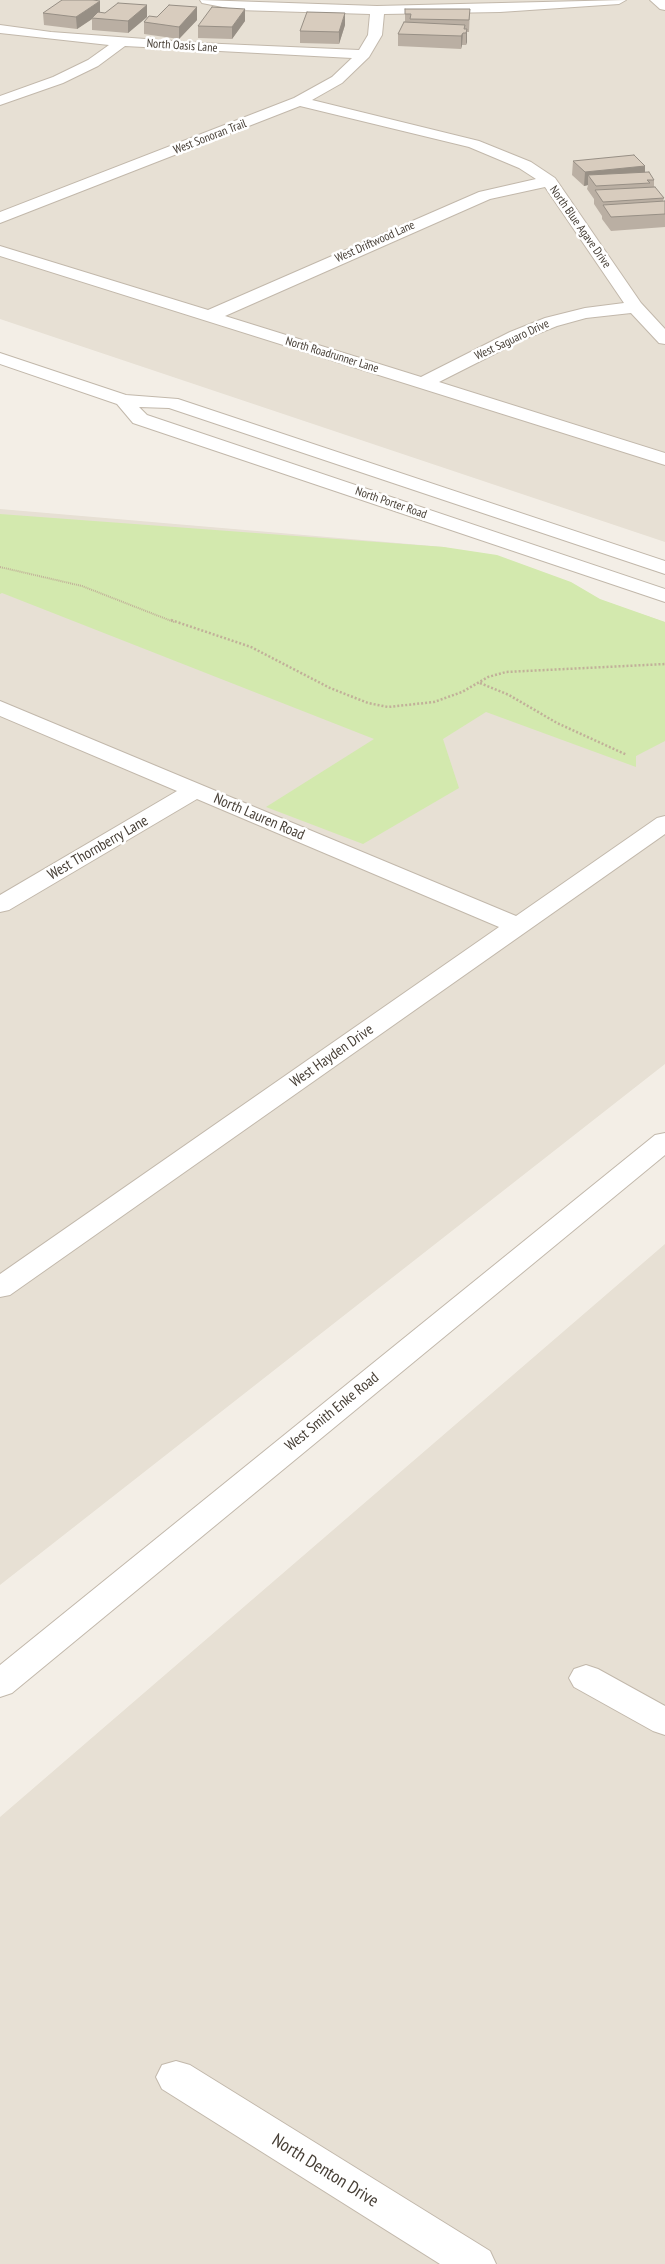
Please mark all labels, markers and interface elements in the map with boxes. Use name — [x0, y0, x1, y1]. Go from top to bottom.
street label: North Oasis Lane — [146, 36, 218, 56]
street label: West Sonoran Trail — [171, 116, 249, 158]
street label: North Blue Agave Drive — [546, 183, 614, 271]
street label: West Driftwood Lane — [333, 218, 417, 266]
street label: West Saguaro Drive — [473, 316, 551, 364]
street label: North Roadrunner Lane — [284, 334, 380, 376]
street label: North Porter Road — [353, 484, 429, 522]
street label: North Lauren Road — [211, 790, 307, 844]
street label: West Thornberry Lane — [45, 812, 151, 884]
street label: West Hayden Drive — [287, 1021, 377, 1091]
street label: West Smith Enke Road — [282, 1369, 382, 1455]
street label: North Denton Drive — [268, 2130, 382, 2212]

